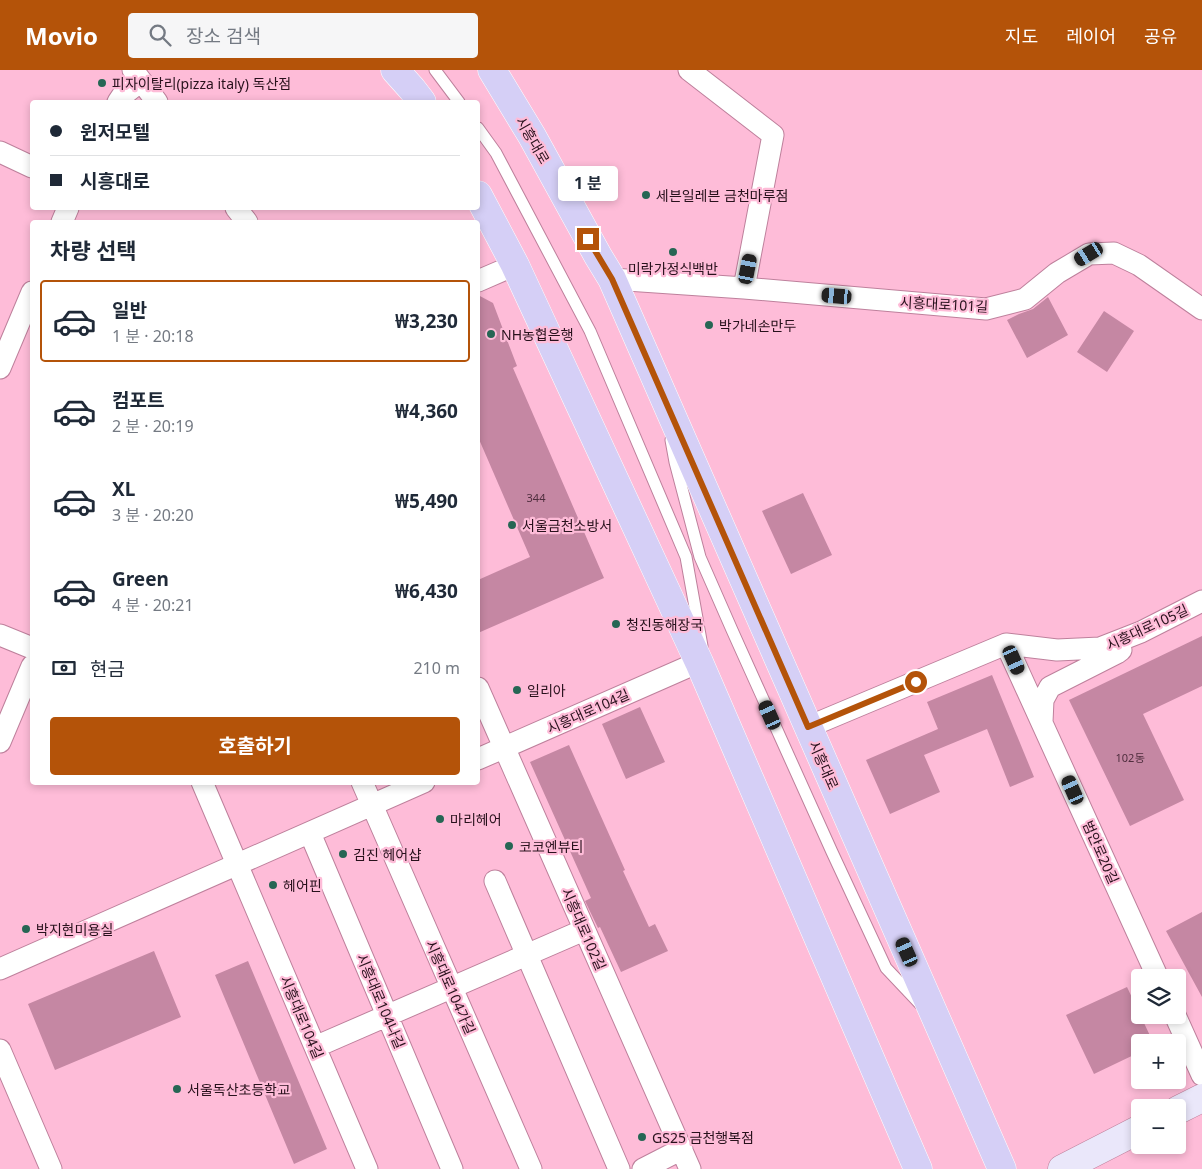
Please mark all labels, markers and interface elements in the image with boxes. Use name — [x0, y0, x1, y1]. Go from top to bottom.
search box — [128, 13, 478, 58]
text: Movio — [25, 19, 98, 52]
icon: search — [146, 21, 174, 49]
text: 장소 검색 — [186, 23, 261, 49]
text: 지도 — [1005, 24, 1038, 48]
text: 레이어 — [1066, 24, 1116, 48]
text: 공유 — [1144, 24, 1177, 48]
place label: 피자이탈리(pizza italy) 독산점 — [112, 74, 291, 93]
marker: 피자이탈리(pizza italy) 독산점 — [96, 77, 108, 89]
street label: 시흥대로 — [512, 113, 554, 167]
text: 윈저모텔 — [80, 119, 150, 145]
callout: 1 분 — [558, 166, 618, 202]
text: 시흥대로 — [80, 168, 150, 194]
text: 1 분 — [574, 172, 602, 194]
place label: 세븐일레븐 금천마루점 — [656, 186, 788, 205]
marker: 세븐일레븐 금천마루점 — [640, 189, 652, 201]
route end — [577, 228, 599, 250]
text: 차량 선택 — [50, 235, 137, 265]
car — [1072, 240, 1105, 268]
marker: 미락가정식백반 — [667, 246, 679, 258]
car — [737, 253, 758, 285]
place label: 미락가정식백반 — [628, 259, 718, 278]
car — [821, 287, 852, 305]
street label: 시흥대로101길 — [899, 292, 989, 316]
text: 일반 — [112, 297, 147, 323]
icon: car — [52, 299, 97, 344]
text: ₩3,230 — [395, 308, 458, 334]
place label: 박가네손만두 — [719, 316, 796, 335]
marker: 박가네손만두 — [703, 319, 715, 331]
text: 1 분 · 20:18 — [112, 325, 194, 347]
place label: NH농협은행 — [501, 325, 574, 344]
marker: NH농협은행 — [485, 328, 497, 340]
text: 컴포트 — [112, 387, 164, 413]
icon: car — [52, 389, 97, 434]
text: ₩4,360 — [395, 398, 458, 424]
text: 2 분 · 20:19 — [112, 415, 194, 437]
text: XL — [112, 476, 135, 502]
icon: car — [52, 479, 97, 524]
text: ₩5,490 — [395, 488, 458, 514]
house number: 344 — [527, 490, 546, 505]
text: 3 분 · 20:20 — [112, 504, 194, 526]
place label: 서울금천소방서 — [522, 516, 612, 535]
marker: 서울금천소방서 — [506, 519, 518, 531]
text: Green — [112, 566, 169, 592]
icon: car — [52, 569, 97, 614]
text: ₩6,430 — [395, 578, 458, 604]
text: 4 분 · 20:21 — [112, 594, 194, 616]
street label: 시흥대로105길 — [1103, 600, 1191, 654]
place label: 청진동해장국 — [626, 615, 703, 634]
marker: 청진동해장국 — [610, 618, 622, 630]
car — [1001, 643, 1026, 677]
icon: cash — [50, 654, 78, 682]
text: 현금 — [90, 656, 125, 682]
text: 210 m — [413, 657, 460, 679]
route start — [905, 671, 927, 693]
place label: 일리아 — [527, 681, 566, 700]
marker: 일리아 — [511, 684, 523, 696]
street label: 시흥대로104길 — [544, 684, 632, 738]
car — [757, 698, 782, 732]
button: 호출하기 — [50, 717, 460, 775]
street label: 시흥대로 — [805, 738, 843, 793]
house number: 102동 — [1116, 750, 1145, 765]
car — [1060, 773, 1085, 807]
place label: 마리헤어 — [450, 810, 502, 829]
marker: 마리헤어 — [434, 813, 446, 825]
street label: 범안로20길 — [1079, 817, 1123, 887]
place label: 코코엔뷰티 — [519, 837, 583, 856]
marker: 코코엔뷰티 — [503, 840, 515, 852]
place label: 김진 헤어샵 — [353, 845, 421, 864]
marker: 김진 헤어샵 — [337, 848, 349, 860]
place label: 헤어핀 — [283, 876, 322, 895]
marker: 헤어핀 — [267, 879, 279, 891]
street label: 시흥대로102길 — [557, 885, 611, 973]
place label: 박지현미용실 — [36, 920, 113, 939]
marker: 박지현미용실 — [20, 923, 32, 935]
car — [894, 935, 919, 969]
street label: 시흥대로104가길 — [422, 937, 480, 1037]
street label: 시흥대로104나길 — [352, 951, 410, 1051]
map controls — [1131, 969, 1186, 1154]
button: layers — [1131, 969, 1186, 1024]
street label: 시흥대로104길 — [276, 973, 328, 1061]
button: + — [1131, 1034, 1186, 1089]
place label: 서울독산초등학교 — [187, 1080, 290, 1099]
marker: 서울독산초등학교 — [171, 1083, 183, 1095]
button: − — [1131, 1099, 1186, 1154]
place label: GS25 금천행복점 — [652, 1128, 754, 1147]
marker: GS25 금천행복점 — [636, 1131, 648, 1143]

